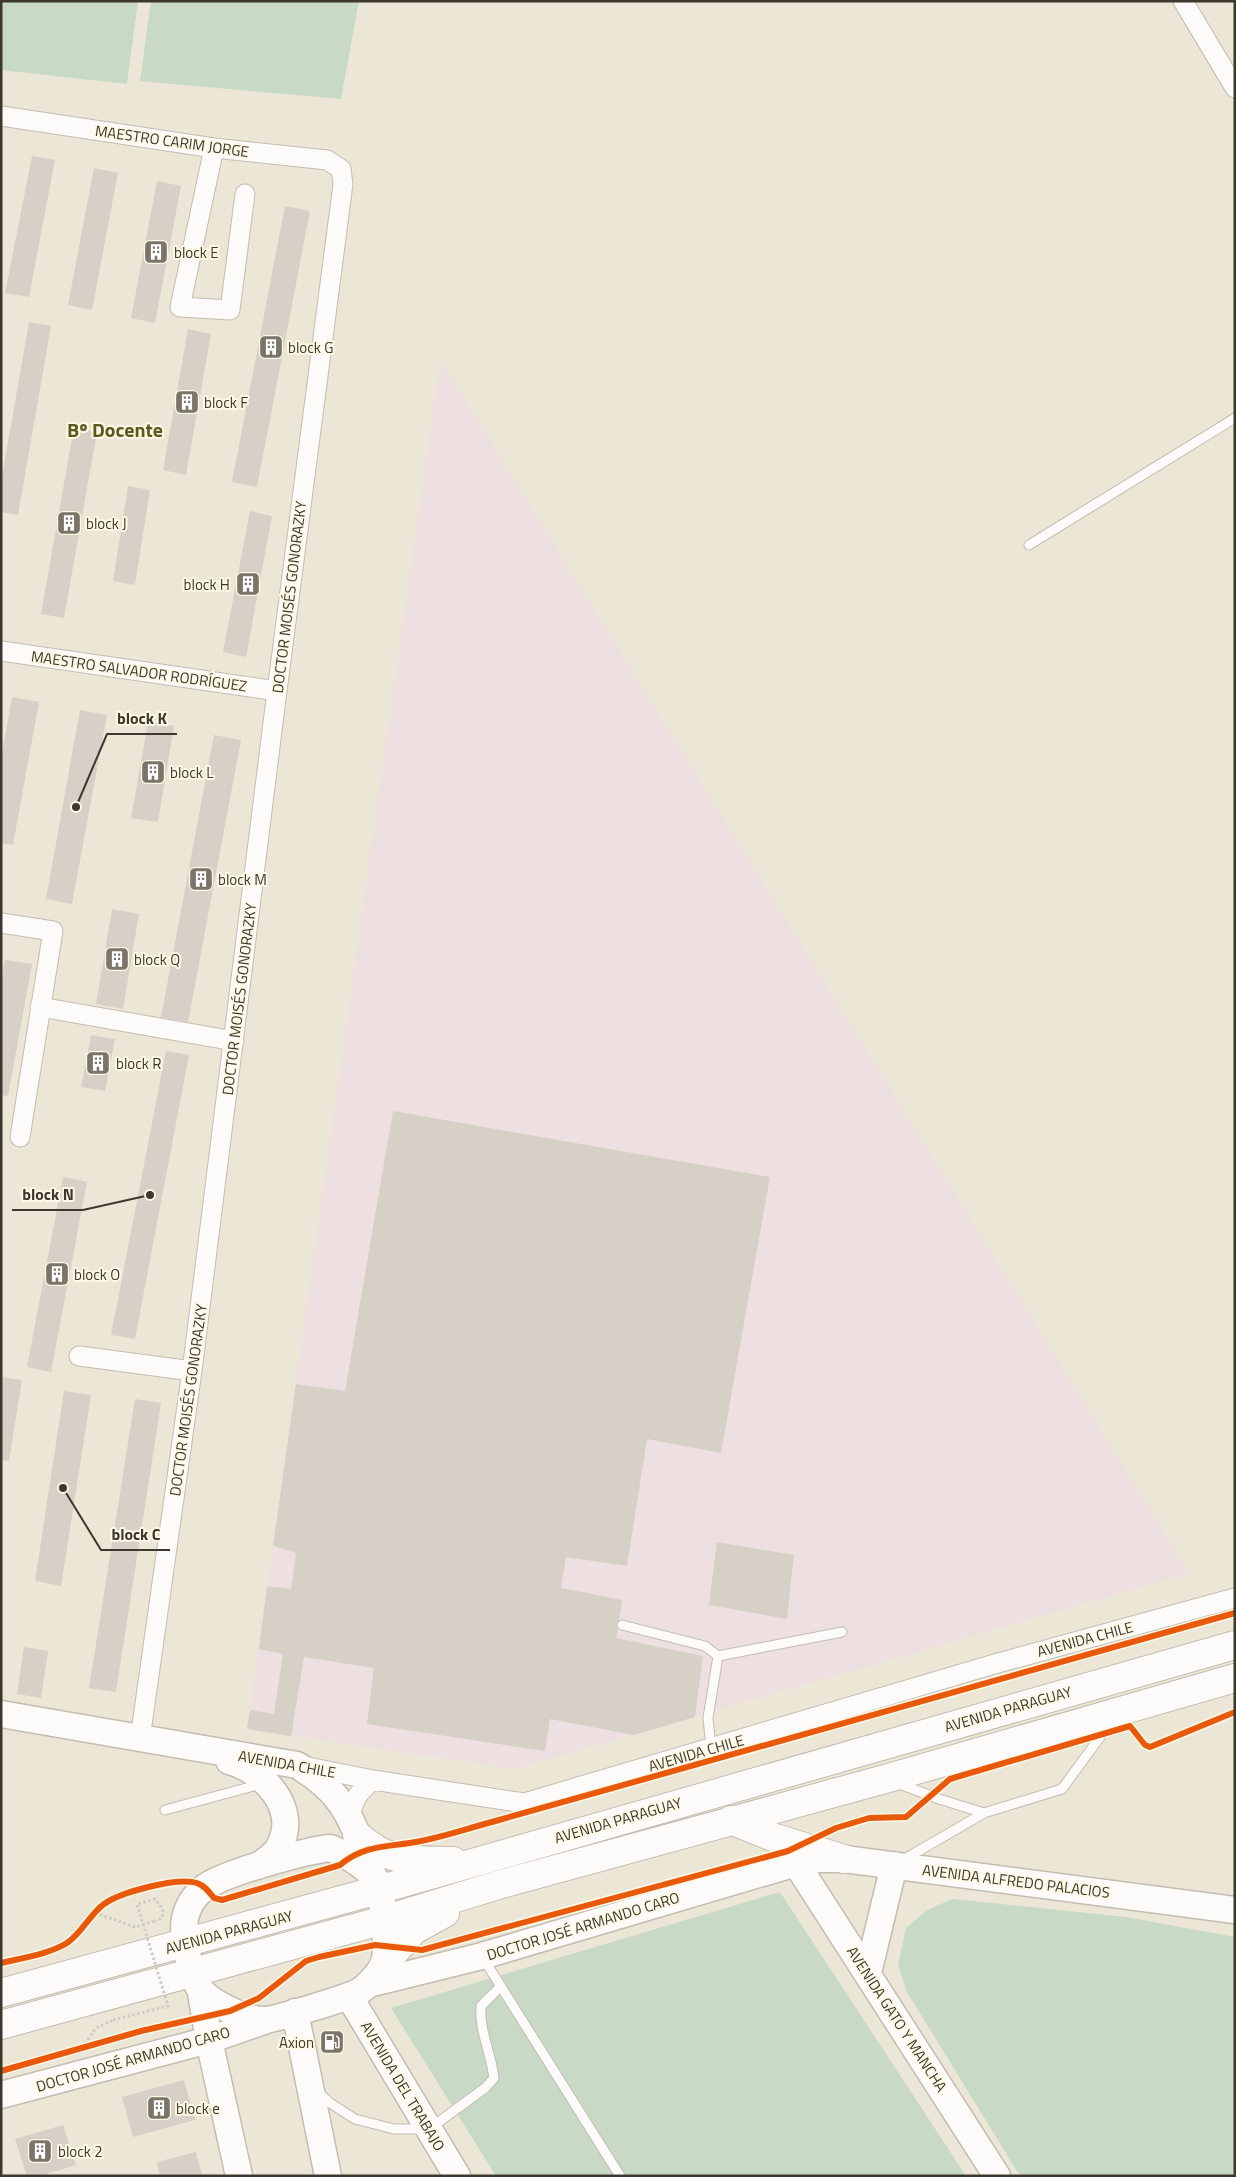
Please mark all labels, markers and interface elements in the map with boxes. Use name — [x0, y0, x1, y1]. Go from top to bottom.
street label: MAESTRO CARIM JORGE — [94, 119, 250, 163]
building icon: block E — [143, 239, 169, 265]
place label: block E — [174, 241, 219, 264]
building icon: block G — [258, 334, 284, 360]
place label: block G — [288, 336, 334, 359]
building icon: block F — [174, 389, 200, 415]
place label: block F — [204, 391, 248, 414]
district label: Bº Docente — [67, 414, 163, 445]
street label: DOCTOR MOISÉS GONORAZKY — [266, 499, 312, 695]
building icon: block J — [56, 510, 82, 536]
place label: block J — [86, 512, 127, 535]
building icon: block H — [235, 571, 261, 597]
place label: block H — [184, 573, 230, 596]
street label: MAESTRO SALVADOR RODRÍGUEZ — [30, 644, 248, 698]
callout: block K — [107, 703, 177, 734]
text: block K — [117, 706, 167, 730]
building icon: block L — [140, 759, 166, 785]
place label: block L — [170, 761, 214, 784]
building icon: block M — [188, 866, 214, 892]
place label: block M — [218, 868, 267, 891]
street label: DOCTOR MOISÉS GONORAZKY — [216, 901, 262, 1097]
building icon: block Q — [104, 946, 130, 972]
place label: block Q — [134, 948, 180, 971]
building icon: block R — [85, 1050, 111, 1076]
place label: block R — [116, 1052, 162, 1075]
callout: block N — [12, 1179, 83, 1210]
text: block N — [22, 1182, 74, 1206]
building icon: block O — [44, 1261, 70, 1287]
place label: block O — [74, 1263, 120, 1286]
street label: DOCTOR MOISÉS GONORAZKY — [163, 1303, 213, 1497]
callout: block C — [101, 1519, 170, 1550]
text: block C — [111, 1522, 161, 1546]
street label: AVENIDA CHILE — [1034, 1615, 1136, 1663]
street label: AVENIDA PARAGUAY — [942, 1680, 1074, 1738]
street label: AVENIDA CHILE — [645, 1728, 747, 1778]
street label: AVENIDA CHILE — [236, 1744, 338, 1784]
street label: AVENIDA PARAGUAY — [552, 1791, 684, 1849]
street label: AVENIDA ALFREDO PALACIOS — [921, 1858, 1111, 1904]
street label: DOCTOR JOSÉ ARMANDO CARO — [484, 1886, 682, 1966]
street label: AVENIDA PARAGUAY — [163, 1904, 295, 1960]
street label: AVENIDA GATO Y MANCHA — [841, 1942, 953, 2096]
street label: AVENIDA DEL TRABAJO — [355, 2017, 451, 2155]
street label: DOCTOR JOSÉ ARMANDO CARO — [33, 2020, 233, 2098]
fuel station icon: Axion — [319, 2029, 345, 2055]
place label: Axion — [279, 2031, 314, 2054]
building icon: block e — [146, 2095, 172, 2121]
place label: block e — [176, 2097, 220, 2120]
building icon: block 2 — [27, 2138, 53, 2164]
place label: block 2 — [58, 2140, 103, 2163]

